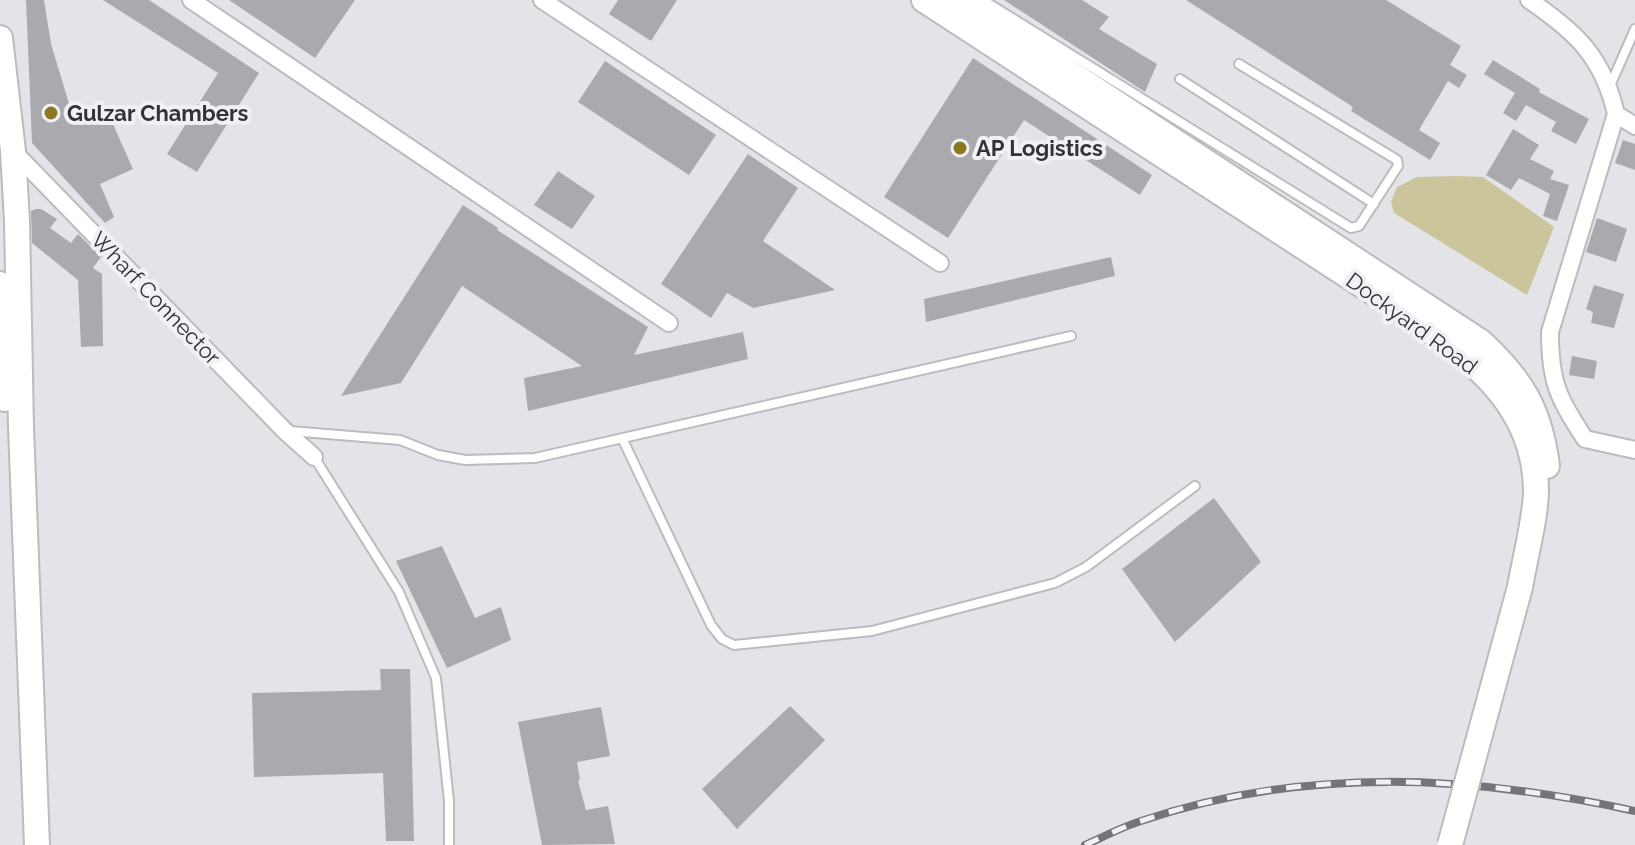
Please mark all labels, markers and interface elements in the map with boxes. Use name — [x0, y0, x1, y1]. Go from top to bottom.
place label: Gulzar Chambers — [67, 100, 248, 126]
marker: Gulzar Chambers — [42, 104, 60, 122]
place label: AP Logistics — [976, 135, 1103, 161]
marker: AP Logistics — [951, 139, 969, 157]
street label: Wharf Connector — [86, 226, 226, 370]
street label: Dockyard Road — [1341, 267, 1483, 379]

